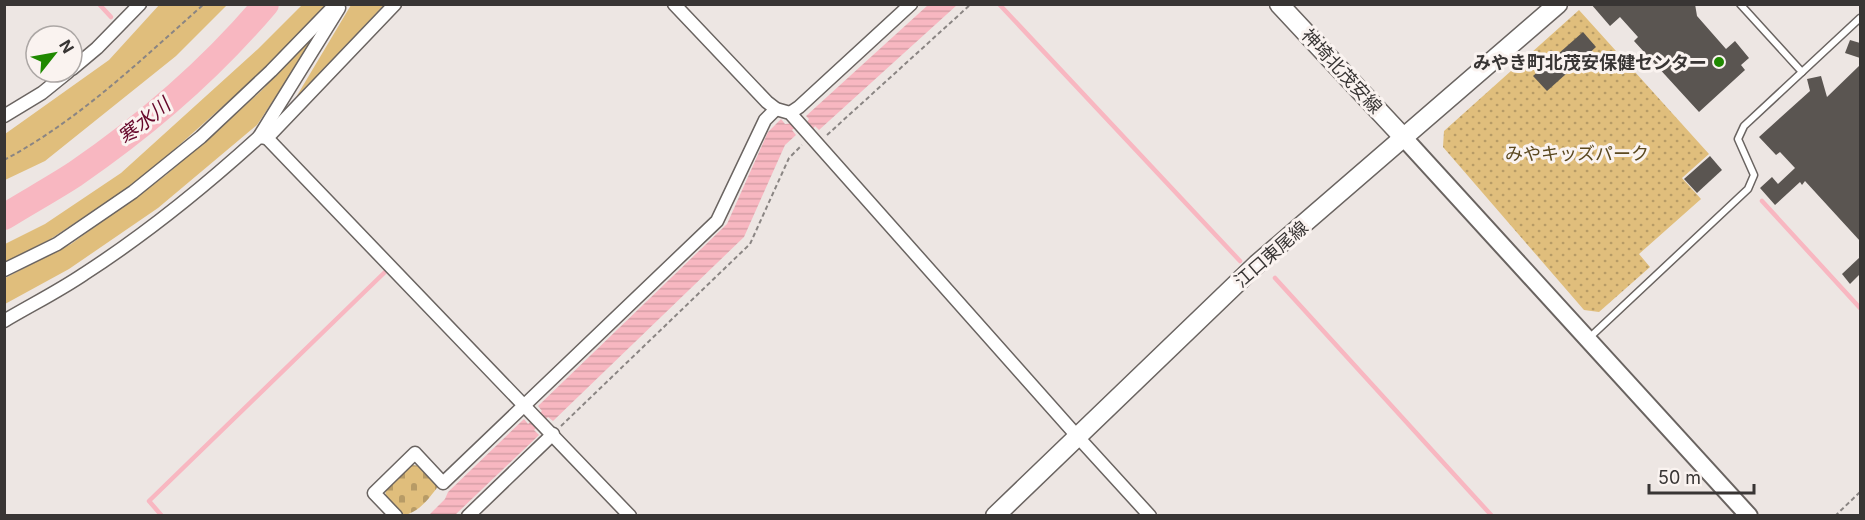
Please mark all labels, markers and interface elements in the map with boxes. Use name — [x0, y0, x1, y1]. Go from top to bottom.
north arrow — [24, 24, 84, 84]
street label: 神埼北茂安線 — [1297, 24, 1387, 118]
text: N — [55, 36, 79, 57]
place label: みやき町北茂安保健センター — [1473, 52, 1707, 73]
marker: みやき町北茂安保健センター — [1712, 55, 1726, 69]
water label: 寒水川 — [113, 92, 176, 149]
park label: みやキッズパーク — [1505, 143, 1649, 164]
street label: 江口東尾線 — [1230, 217, 1312, 291]
scale bar — [1649, 457, 1754, 495]
text: 50 m — [1658, 467, 1701, 488]

